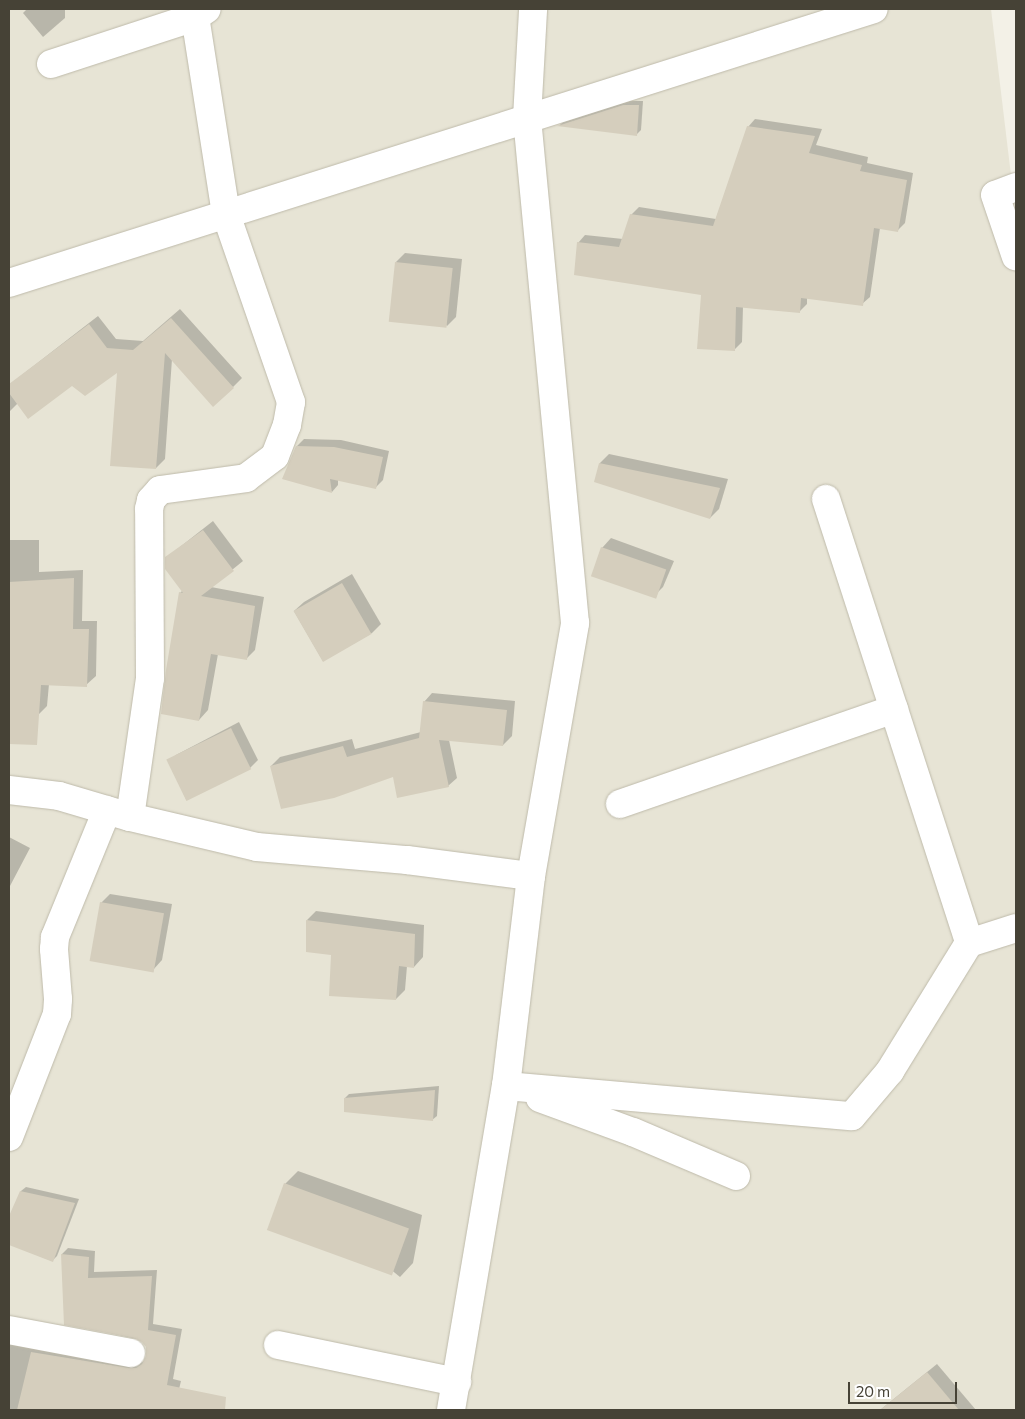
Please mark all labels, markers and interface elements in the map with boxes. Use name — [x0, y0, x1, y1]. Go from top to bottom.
scale bar — [850, 1372, 959, 1404]
text: 20 m — [856, 1382, 890, 1400]

